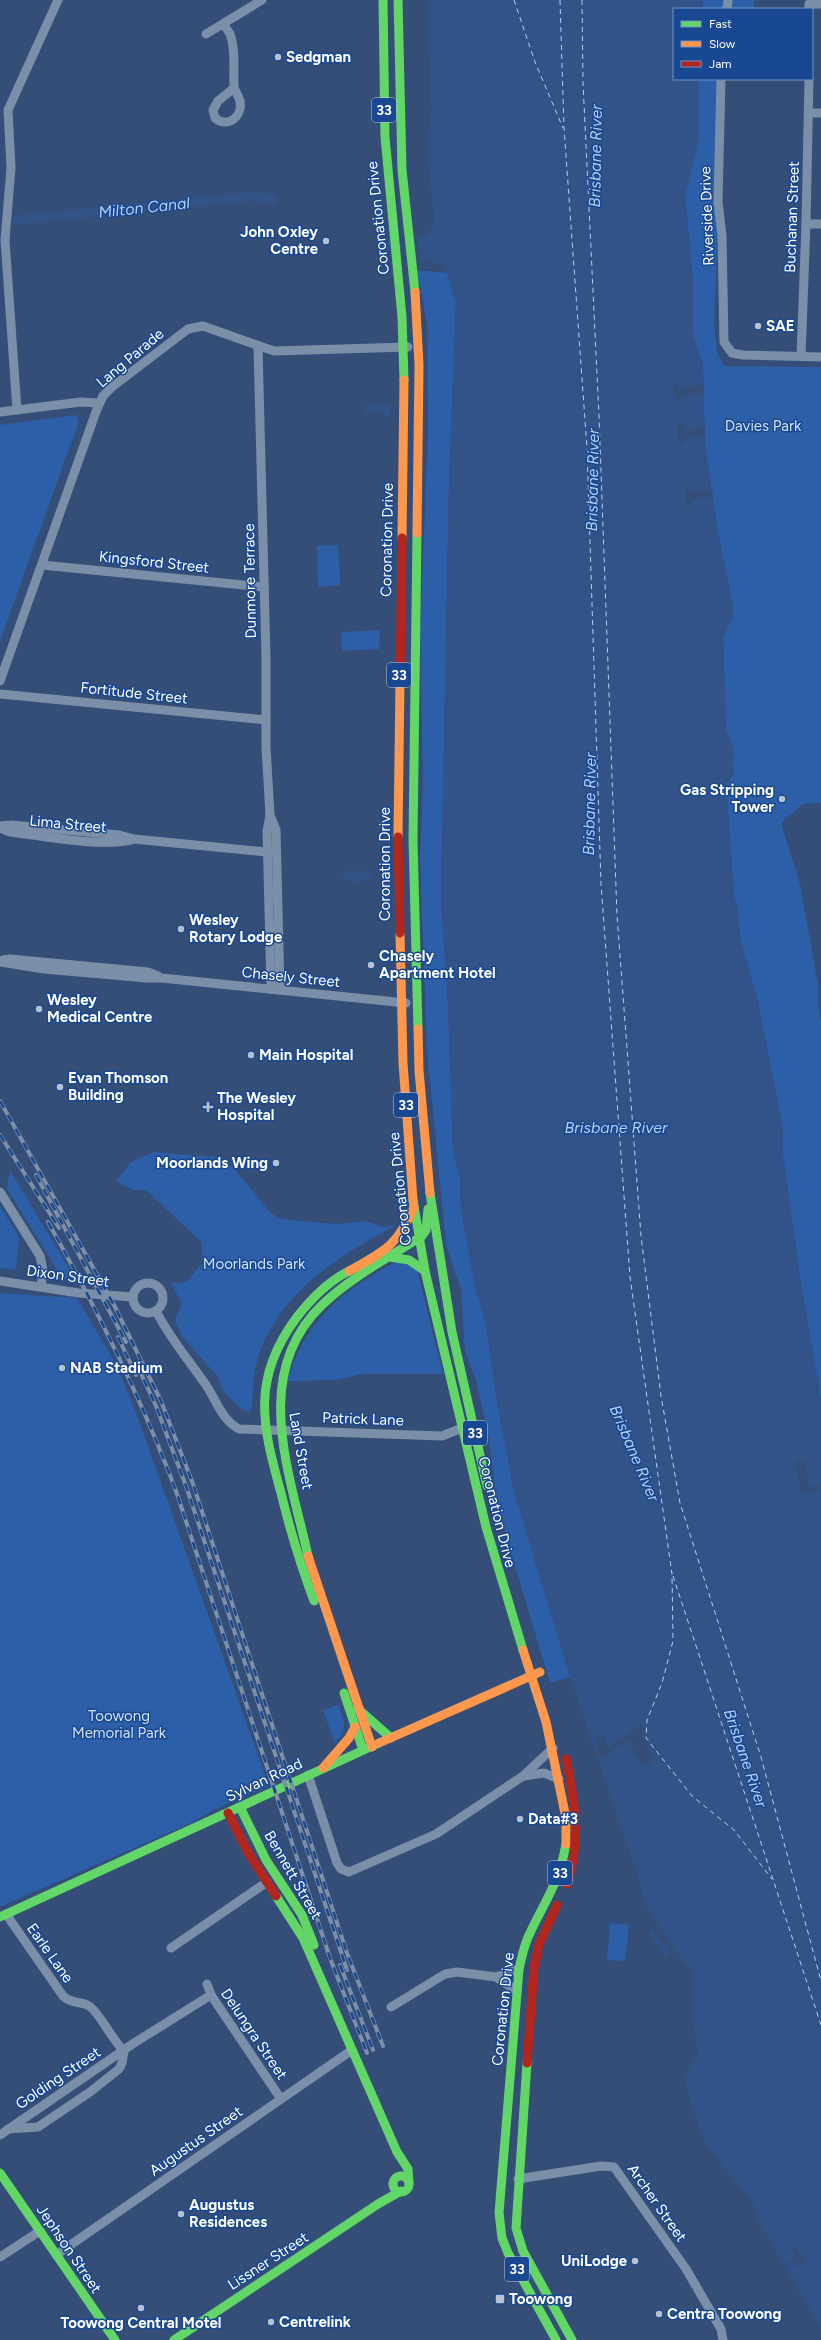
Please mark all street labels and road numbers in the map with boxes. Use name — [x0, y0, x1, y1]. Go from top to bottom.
road number: 33 — [372, 98, 396, 122]
street label: Coronation Drive — [363, 160, 393, 276]
street label: Buchanan Street — [781, 161, 803, 273]
street label: Riverside Drive — [696, 166, 718, 266]
street label: Lang Parade — [93, 325, 167, 391]
street label: Coronation Drive — [377, 483, 397, 597]
street label: Dunmore Terrace — [240, 523, 260, 639]
street label: Kingsford Street — [98, 547, 210, 577]
road number: 33 — [387, 663, 411, 687]
street label: Fortitude Street — [79, 678, 189, 708]
street label: Coronation Drive — [376, 807, 394, 921]
street label: Lima Street — [29, 812, 108, 836]
street label: Chasely Street — [241, 963, 341, 991]
road number: 33 — [394, 1093, 418, 1117]
street label: Coronation Drive — [385, 1131, 415, 1247]
street label: Dixon Street — [25, 1261, 111, 1291]
street label: Patrick Lane — [322, 1409, 404, 1429]
street label: Land Street — [285, 1411, 317, 1491]
road number: 33 — [463, 1421, 487, 1445]
street label: Coronation Drive — [474, 1455, 520, 1569]
street label: Sylvan Road — [223, 1754, 305, 1806]
street label: Bennett Street — [260, 1827, 326, 1923]
road number: 33 — [548, 1861, 572, 1885]
street label: Earle Lane — [23, 1920, 77, 1986]
street label: Coronation Drive — [488, 1951, 518, 2067]
street label: Delungra Street — [217, 1985, 291, 2083]
street label: Golding Street — [12, 2043, 104, 2113]
street label: Augustus Street — [146, 2102, 246, 2180]
street label: Archer Street — [624, 2161, 691, 2246]
street label: Jephson Street — [33, 2201, 105, 2297]
street label: Lissner Street — [224, 2228, 312, 2294]
road number: 33 — [505, 2257, 529, 2281]

